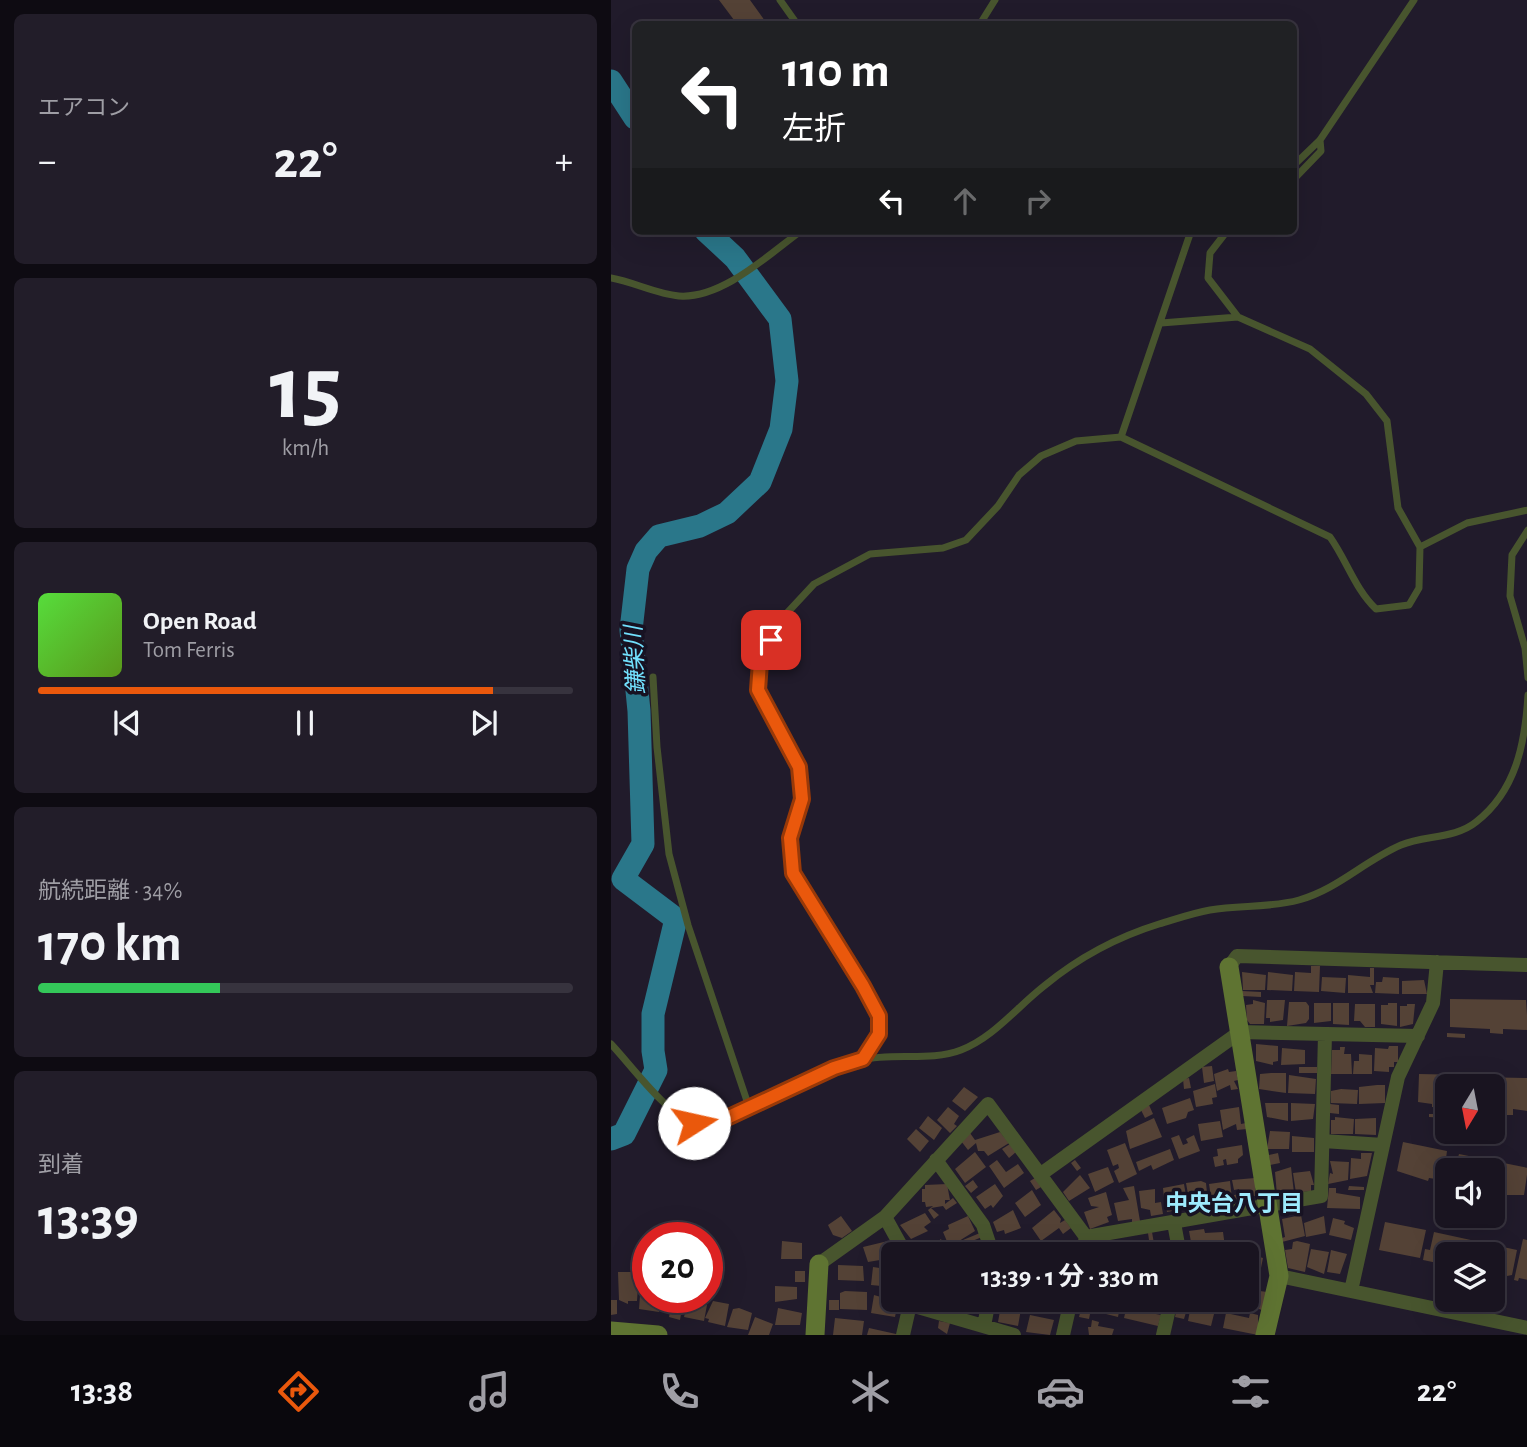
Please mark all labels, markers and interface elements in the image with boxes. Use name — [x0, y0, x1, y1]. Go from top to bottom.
text: 110 m — [782, 47, 890, 96]
icon: left — [667, 49, 758, 140]
text: エアコン — [38, 97, 130, 120]
text: 左折 — [782, 113, 846, 145]
text: 22° — [273, 135, 338, 187]
text: − — [38, 143, 56, 181]
text: + — [555, 143, 573, 181]
icon: left — [873, 182, 911, 220]
icon: ahead — [946, 182, 984, 220]
icon: right — [1019, 182, 1057, 220]
text: 15 — [269, 344, 342, 435]
text: km/h — [282, 437, 329, 460]
text: Open Road — [143, 608, 257, 634]
pin — [741, 610, 801, 670]
icon: arrive — [752, 621, 790, 659]
water label: 鎌柴川 — [621, 622, 649, 695]
text: Tom Ferris — [143, 639, 235, 662]
icon: previous — [108, 704, 146, 742]
icon: pause — [286, 704, 324, 742]
icon: next — [465, 704, 503, 742]
text: 航続距離 · 34% — [38, 880, 182, 903]
text: 170 km — [38, 918, 182, 970]
north arrow — [1435, 1074, 1505, 1144]
map controls — [1435, 1074, 1505, 1312]
position arrow — [657, 1086, 731, 1160]
text: 到着 — [38, 1154, 84, 1177]
button: sound — [1435, 1158, 1505, 1228]
district label: 中央台八丁目 — [1165, 1191, 1303, 1216]
text: 13:39 — [38, 1192, 139, 1244]
speed limit sign: 20 — [632, 1222, 723, 1313]
button: layers — [1435, 1242, 1505, 1312]
text: 13:39 · 1 分 · 330 m — [981, 1264, 1159, 1290]
icon: directions — [274, 1367, 323, 1416]
icon: music — [465, 1367, 514, 1416]
icon: phone — [655, 1367, 704, 1416]
icon: climate — [846, 1367, 895, 1416]
icon: car — [1036, 1367, 1085, 1416]
icon: filters — [1226, 1367, 1275, 1416]
text: 13:38 — [71, 1375, 133, 1407]
text: 22° — [1417, 1375, 1456, 1407]

